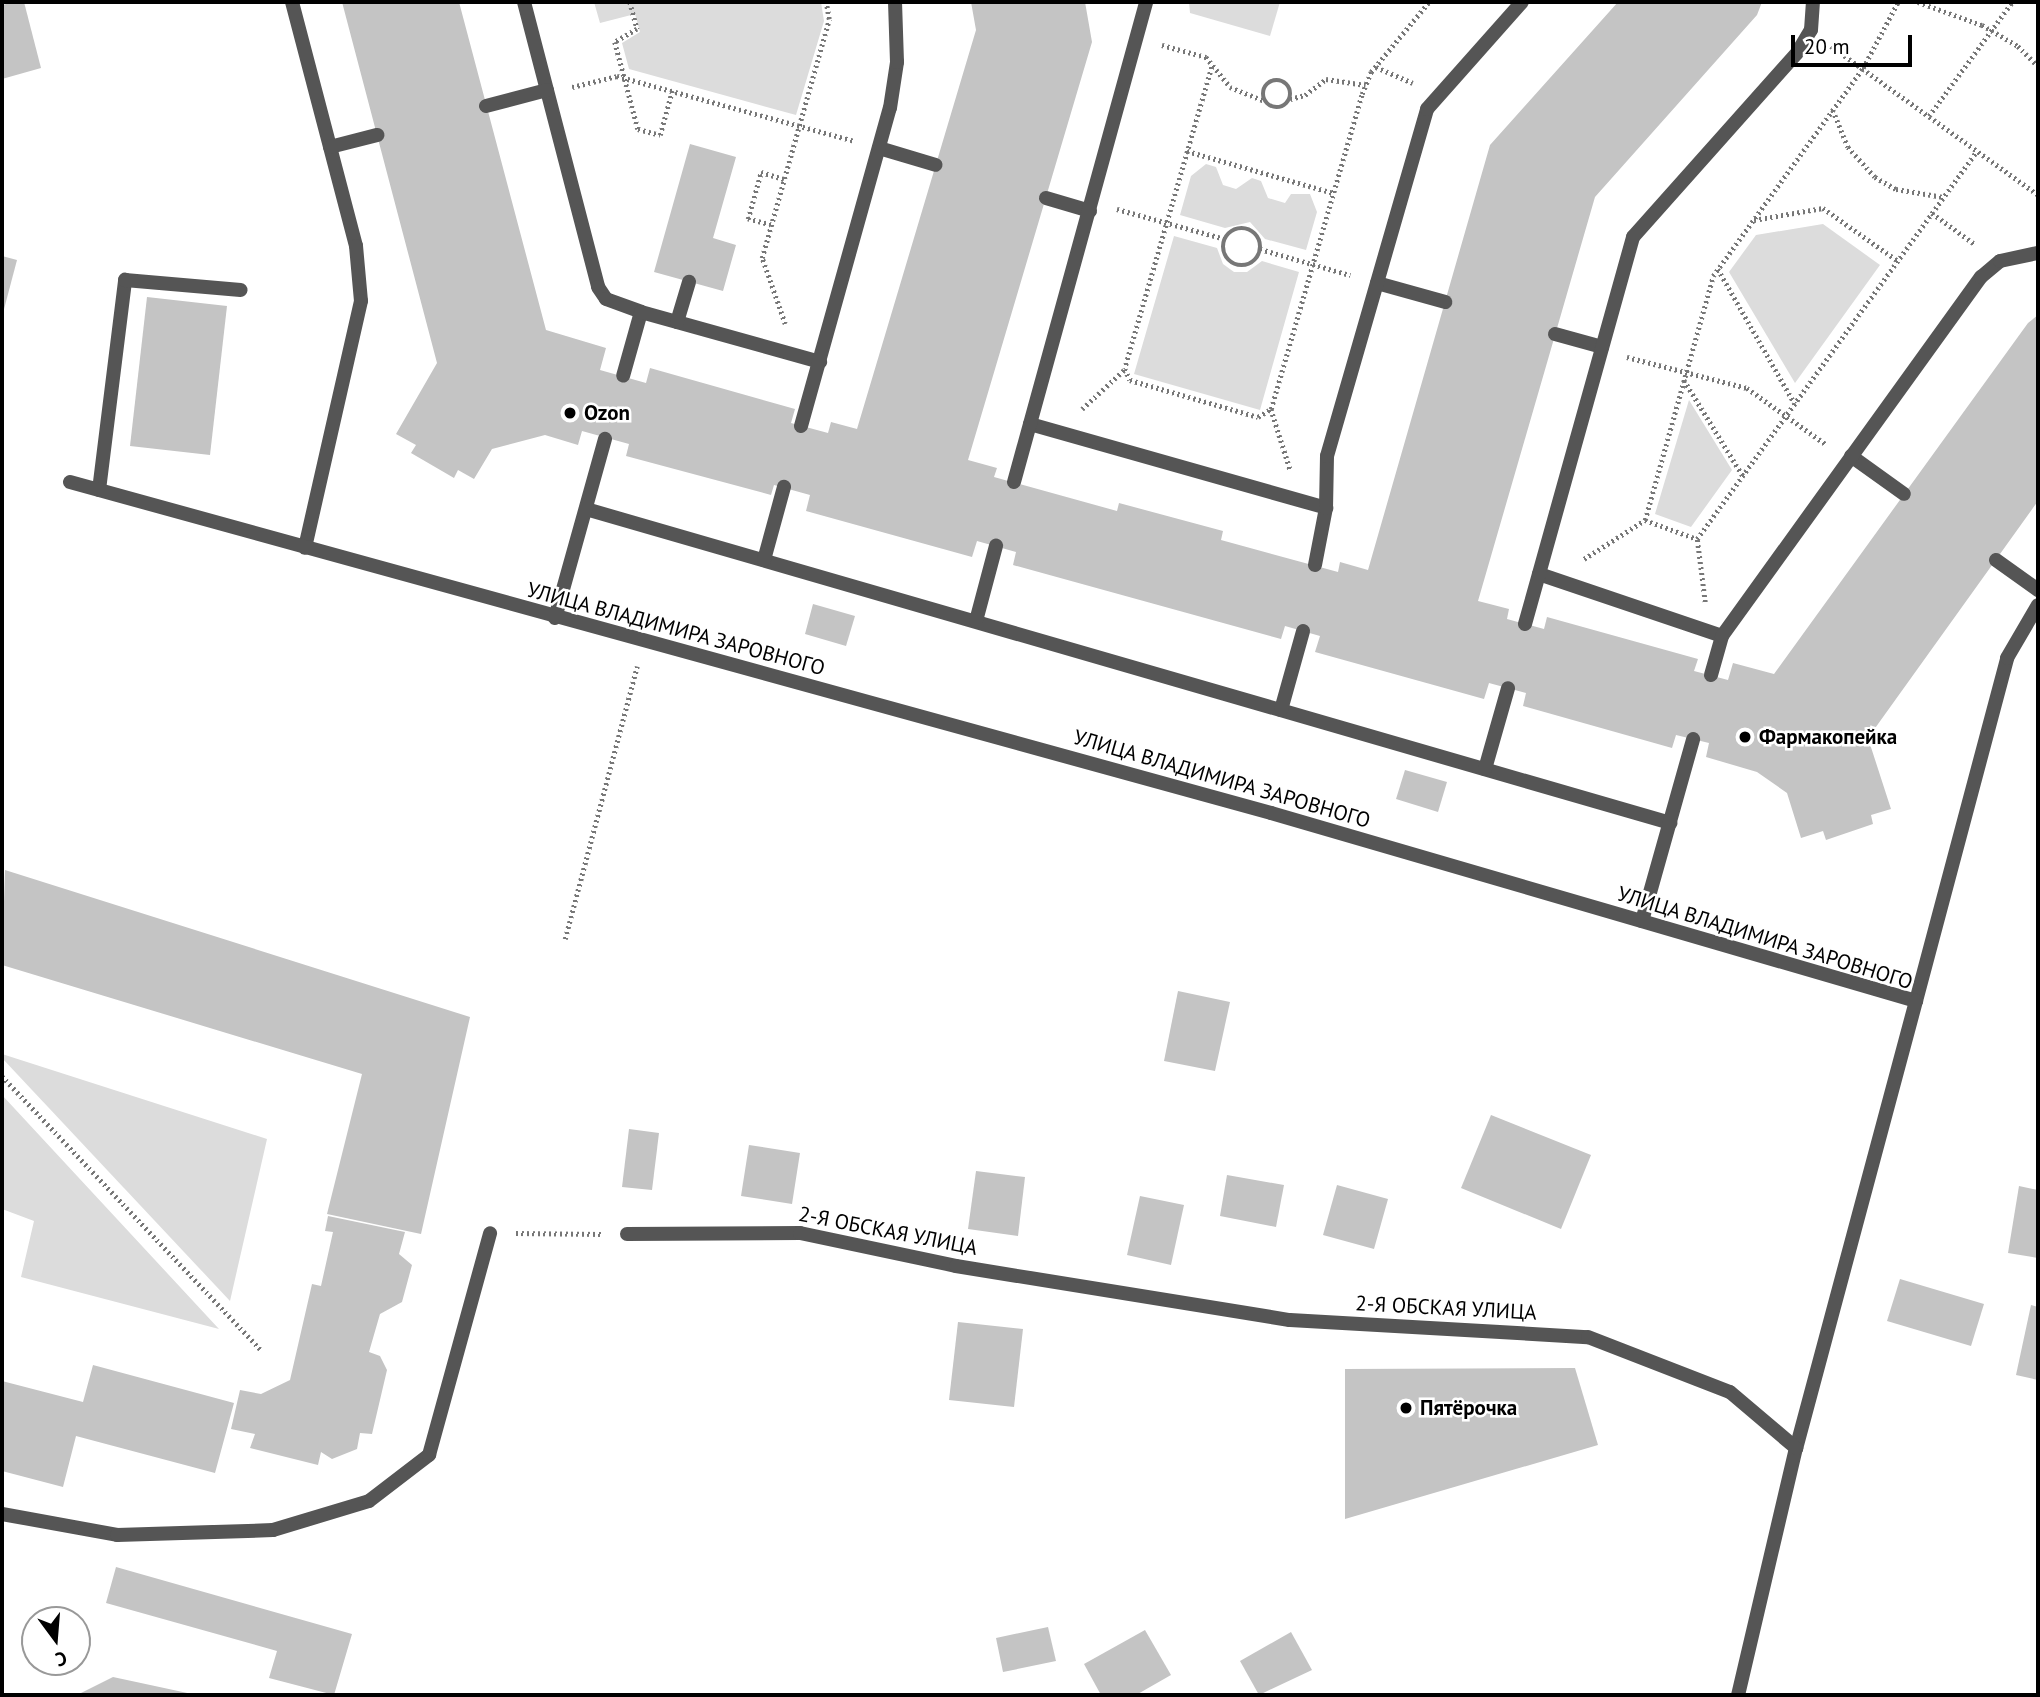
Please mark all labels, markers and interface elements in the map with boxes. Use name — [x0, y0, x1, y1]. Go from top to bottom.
scale bar — [1795, 21, 1916, 65]
text: 20 m — [1804, 33, 1850, 60]
place label: Ozon — [584, 400, 630, 426]
marker: Ozon — [562, 405, 578, 421]
street label: УЛИЦА ВЛАДИМИРА ЗАРОВНОГО — [523, 577, 829, 681]
street label: УЛИЦА ВЛАДИМИРА ЗАРОВНОГО — [1070, 724, 1374, 834]
place label: Фармакопейка — [1759, 724, 1897, 750]
marker: Фармакопейка — [1737, 729, 1753, 745]
street label: УЛИЦА ВЛАДИМИРА ЗАРОВНОГО — [1614, 881, 1916, 995]
street label: 2-Я ОБСКАЯ УЛИЦА — [796, 1201, 980, 1261]
street label: 2-Я ОБСКАЯ УЛИЦА — [1354, 1291, 1538, 1325]
place label: Пятёрочка — [1420, 1395, 1517, 1421]
marker: Пятёрочка — [1398, 1400, 1414, 1416]
north arrow — [21, 1606, 91, 1676]
text: С — [53, 1646, 70, 1672]

